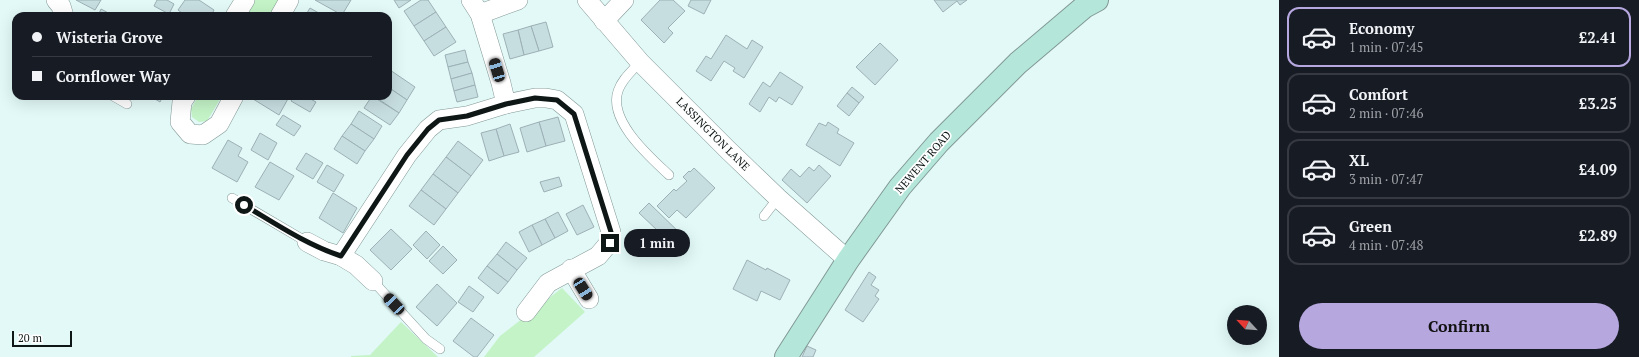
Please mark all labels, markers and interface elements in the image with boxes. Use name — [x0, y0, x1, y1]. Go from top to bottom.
text: Economy — [1349, 18, 1414, 38]
icon: car — [1301, 19, 1337, 55]
text: Wisteria Grove — [56, 27, 163, 47]
text: £2.41 — [1579, 27, 1617, 47]
text: 1 min · 07:45 — [1349, 38, 1423, 56]
car — [488, 57, 506, 83]
text: Cornflower Way — [56, 66, 170, 86]
text: Comfort — [1349, 84, 1408, 104]
icon: car — [1301, 85, 1337, 121]
text: £3.25 — [1579, 93, 1617, 113]
street label: LASSINGTON LANE — [673, 94, 753, 174]
text: 2 min · 07:46 — [1349, 104, 1423, 122]
street label: NEWENT ROAD — [892, 128, 954, 196]
text: XL — [1349, 150, 1369, 170]
icon: car — [1301, 151, 1337, 187]
text: £4.09 — [1579, 159, 1617, 179]
text: 3 min · 07:47 — [1349, 170, 1423, 188]
route start — [235, 196, 253, 214]
text: Green — [1349, 216, 1392, 236]
icon: car — [1301, 217, 1337, 253]
text: £2.89 — [1579, 225, 1617, 245]
callout: 1 min — [624, 229, 690, 257]
route end — [601, 234, 619, 252]
text: 1 min — [639, 234, 675, 252]
text: 4 min · 07:48 — [1349, 236, 1423, 254]
car — [572, 276, 594, 302]
car — [381, 291, 407, 317]
button: Confirm — [1299, 303, 1619, 349]
north arrow — [1227, 305, 1267, 345]
map controls — [1227, 305, 1267, 345]
scale bar — [12, 329, 72, 348]
text: 20 m — [18, 331, 42, 345]

